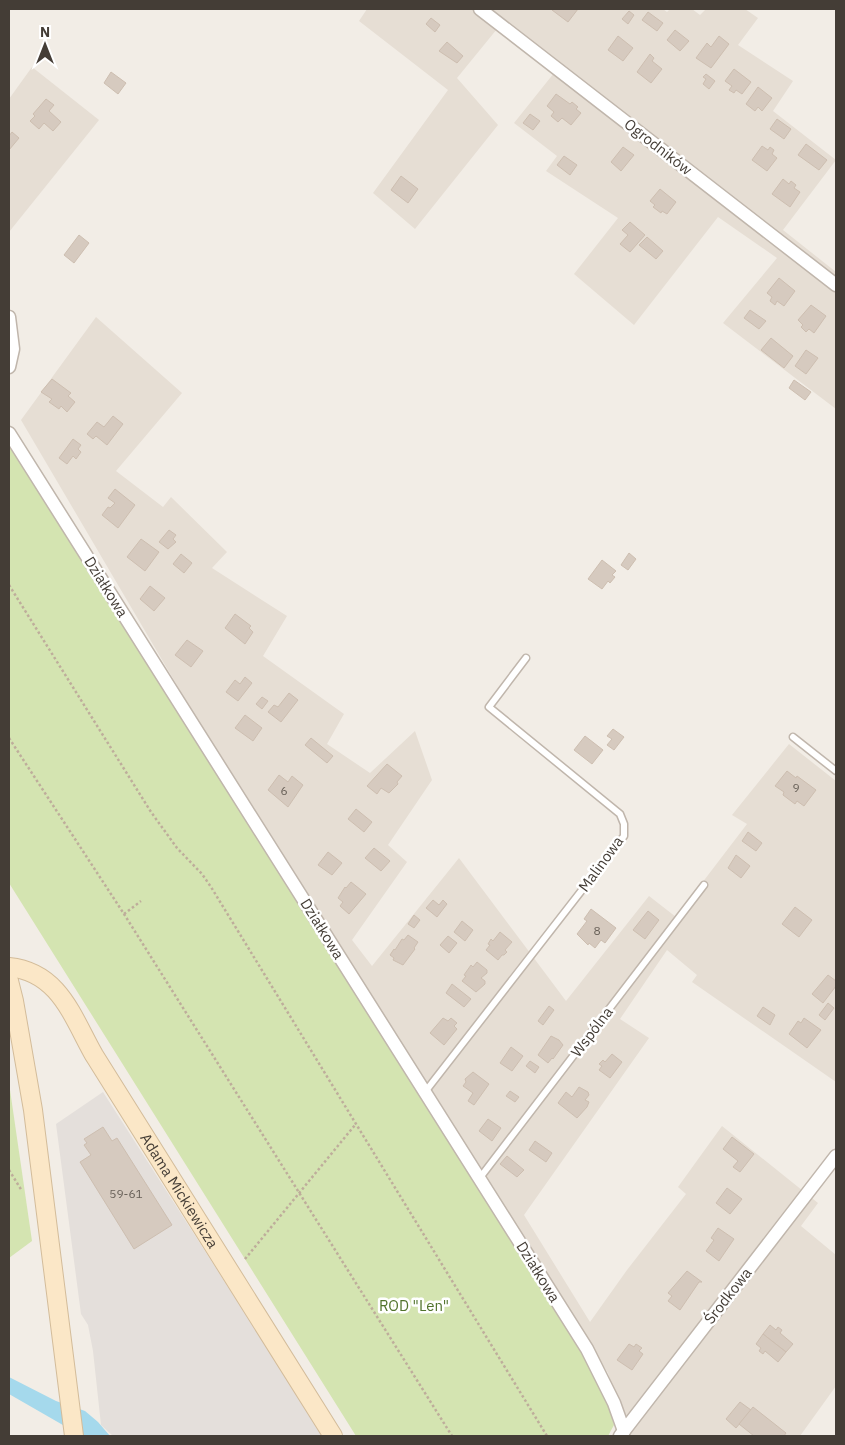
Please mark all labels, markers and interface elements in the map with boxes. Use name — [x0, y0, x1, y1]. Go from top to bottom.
north arrow — [20, 20, 70, 70]
text: N — [40, 23, 50, 41]
street label: Ogrodników — [621, 114, 696, 179]
street label: Działkowa — [80, 553, 133, 621]
house number: 9 — [792, 780, 800, 795]
house number: 6 — [280, 783, 288, 798]
street label: Malinowa — [574, 832, 627, 895]
street label: Działkowa — [296, 895, 349, 963]
house number: 8 — [593, 923, 601, 938]
street label: Wspólna — [566, 1003, 617, 1061]
street label: Adama Mickiewicza — [136, 1130, 223, 1252]
house number: 59-61 — [109, 1186, 143, 1201]
street label: Działkowa — [512, 1238, 565, 1306]
street label: Środkowa — [700, 1264, 756, 1328]
park label: ROD "Len" — [379, 1296, 449, 1315]

